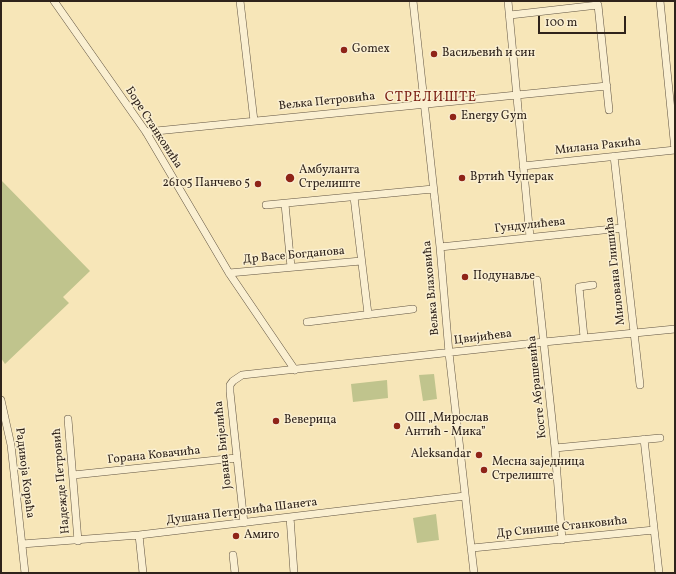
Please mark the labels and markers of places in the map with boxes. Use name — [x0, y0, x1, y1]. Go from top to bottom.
place label: Gomex — [352, 43, 390, 57]
marker: Gomex — [339, 45, 349, 55]
place label: Васиљевић и син — [442, 47, 535, 61]
marker: Васиљевић и син — [429, 49, 439, 59]
place label: Energy Gym — [461, 110, 527, 124]
marker: Energy Gym — [448, 112, 458, 122]
place label: Амбуланта Стрелиште — [299, 164, 360, 192]
place label: Вртић Чуперак — [470, 171, 554, 185]
marker: Амбуланта Стрелиште — [284, 172, 296, 184]
marker: Вртић Чуперак — [457, 173, 467, 183]
place label: 26105 Панчево 5 — [163, 177, 250, 191]
marker: 26105 Панчево 5 — [253, 179, 263, 189]
place label: Подунавље — [473, 270, 535, 284]
marker: Подунавље — [460, 272, 470, 282]
place label: ОШ „Мирослав Антић - Мика” — [405, 412, 489, 440]
place label: Веверица — [284, 414, 337, 428]
marker: Веверица — [271, 416, 281, 426]
marker: ОШ „Мирослав Антић - Мика” — [392, 421, 402, 431]
place label: Aleksandar — [411, 448, 471, 462]
marker: Aleksandar — [474, 450, 484, 460]
place label: Месна заједница Стрелиште — [492, 456, 585, 484]
marker: Месна заједница Стрелиште — [479, 465, 489, 475]
place label: Амиго — [244, 529, 279, 543]
marker: Амиго — [231, 531, 241, 541]

